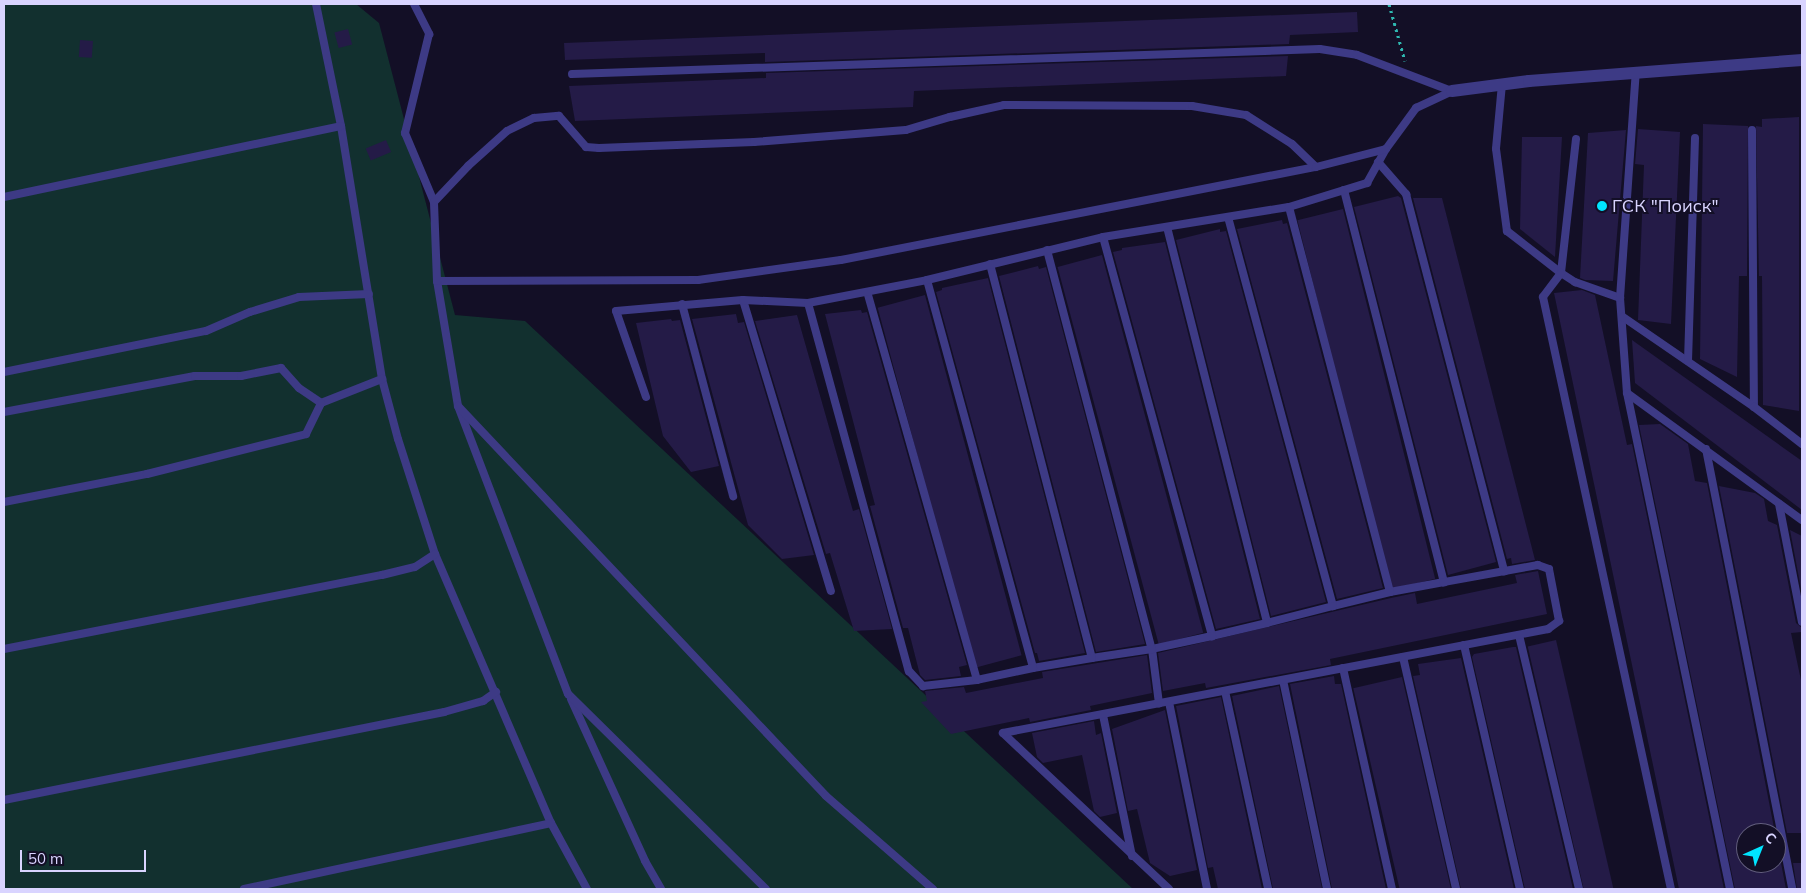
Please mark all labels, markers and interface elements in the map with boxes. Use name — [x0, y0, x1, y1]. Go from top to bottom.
place label: ГСК "Поиск" — [1612, 195, 1718, 217]
marker: ГСК "Поиск" — [1596, 200, 1608, 212]
north arrow — [1736, 823, 1786, 873]
text: С — [1761, 828, 1780, 848]
scale bar — [22, 840, 149, 872]
text: 50 m — [28, 849, 63, 868]

